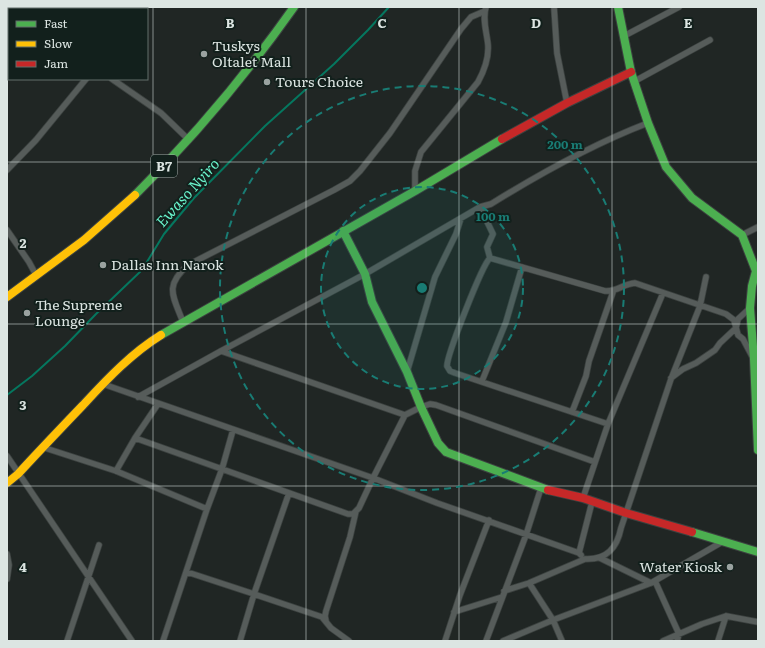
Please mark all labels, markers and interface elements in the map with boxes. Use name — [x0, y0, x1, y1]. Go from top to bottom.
legend — [8, 8, 148, 80]
text: B — [226, 13, 235, 32]
text: C — [377, 13, 387, 32]
text: D — [531, 13, 541, 32]
text: E — [684, 13, 693, 32]
text: Fast — [44, 14, 68, 32]
text: Slow — [44, 34, 73, 52]
place label: Tuskys Oltalet Mall — [212, 35, 291, 71]
marker: Tuskys Oltalet Mall — [199, 49, 209, 59]
text: Jam — [44, 54, 69, 72]
place label: Tours Choice — [275, 71, 363, 91]
marker: Tours Choice — [262, 77, 272, 87]
text: 200 m — [547, 135, 583, 153]
water label: Ewaso Nyiro — [150, 152, 224, 232]
road number: B7 — [151, 155, 177, 177]
text: 100 m — [476, 207, 510, 225]
text: 2 — [20, 233, 27, 252]
place label: Dallas Inn Narok — [111, 254, 224, 274]
marker: Dallas Inn Narok — [98, 260, 108, 270]
centre of rings — [415, 281, 429, 295]
place label: The Supreme Lounge — [35, 294, 122, 330]
marker: The Supreme Lounge — [22, 308, 32, 318]
text: 3 — [19, 395, 27, 414]
place label: Water Kiosk — [640, 556, 722, 576]
text: 4 — [19, 557, 27, 576]
marker: Water Kiosk — [725, 562, 735, 572]

